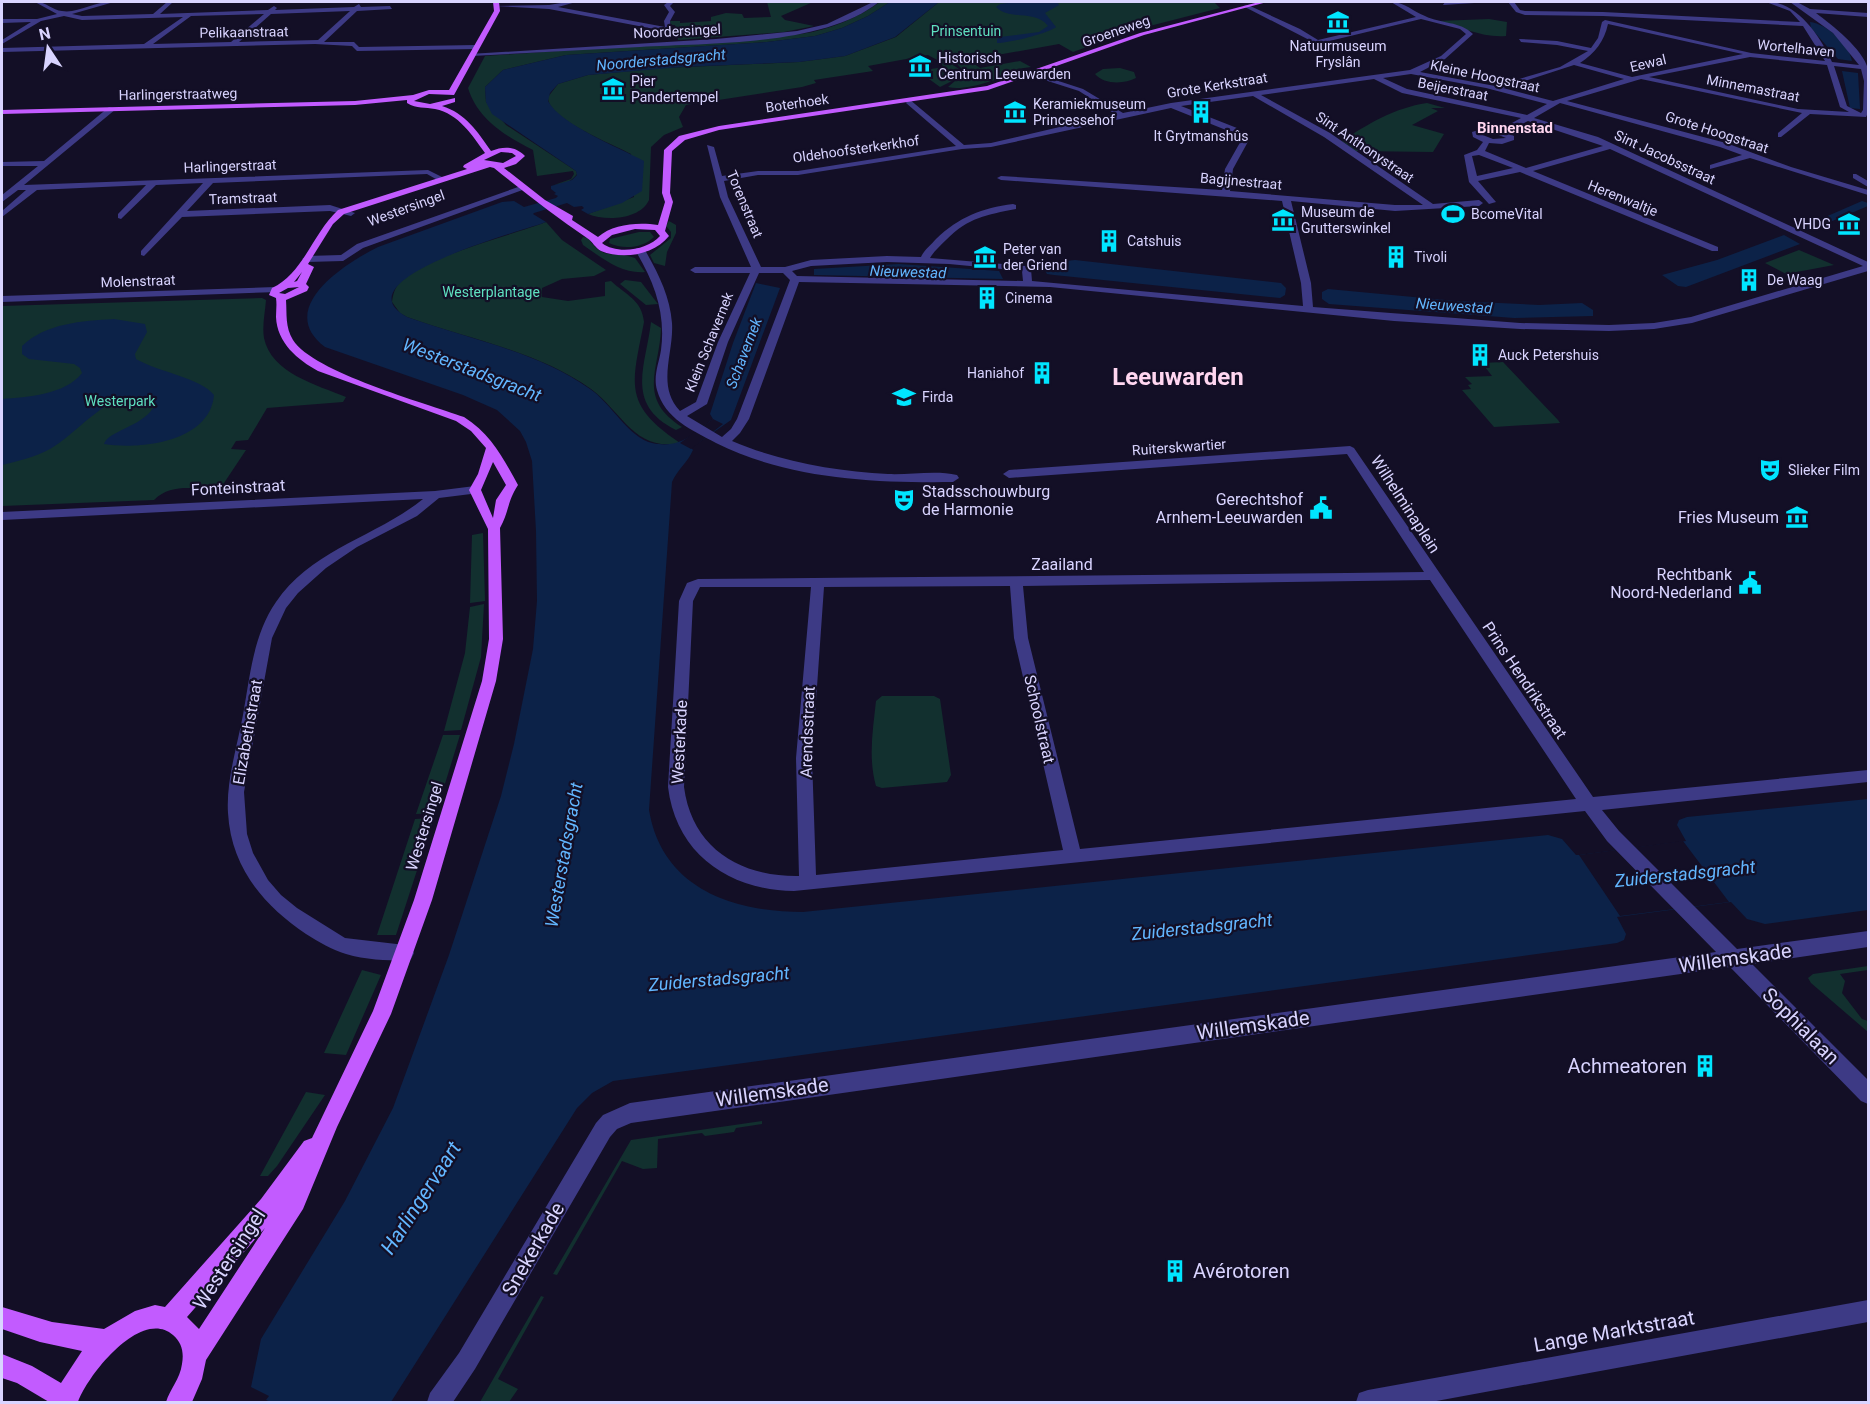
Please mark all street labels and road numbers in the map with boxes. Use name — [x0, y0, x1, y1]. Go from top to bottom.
street label: Groeneweg — [1080, 12, 1152, 50]
street label: Noordersingel — [633, 21, 721, 41]
street label: Pelikaanstraat — [199, 23, 289, 41]
street label: Wortelhaven — [1756, 36, 1836, 60]
street label: Eewal — [1628, 51, 1668, 75]
street label: Kleine Hoogstraat — [1429, 57, 1542, 96]
street label: Grote Kerkstraat — [1166, 69, 1269, 101]
street label: Minnemastraat — [1705, 71, 1801, 105]
street label: Beijerstraat — [1417, 74, 1490, 104]
street label: Harlingerstraatweg — [118, 85, 238, 103]
street label: Boterhoek — [764, 91, 831, 115]
street label: Sint Anthonystraat — [1313, 108, 1418, 186]
street label: Grote Hoogstraat — [1663, 108, 1771, 156]
street label: Sint Jacobsstraat — [1612, 127, 1718, 188]
street label: Oldehoofsterkerkhof — [792, 132, 920, 166]
street label: Harlingerstraat — [183, 156, 277, 176]
street label: Torenstraat — [724, 168, 766, 240]
street label: Bagijnestraat — [1199, 169, 1283, 193]
street label: Herenwaltje — [1586, 177, 1660, 219]
street label: Westersingel — [365, 187, 447, 229]
street label: Tramstraat — [209, 189, 278, 207]
street label: Molenstraat — [100, 272, 176, 290]
street label: Klein Schavernek — [682, 289, 737, 394]
street label: Ruiterskwartier — [1131, 436, 1227, 458]
street label: Wilhelminaplein — [1367, 452, 1444, 557]
street label: Fonteinstraat — [190, 476, 286, 499]
street label: Zaailand — [1031, 555, 1093, 574]
street label: Prins Hendrikstraat — [1478, 618, 1571, 742]
street label: Schoolstraat — [1020, 673, 1059, 765]
street label: Elizabethstraat — [229, 678, 266, 786]
street label: Arendsstraat — [796, 686, 819, 778]
street label: Westerkade — [668, 700, 691, 785]
street label: Westersingel — [402, 779, 447, 873]
street label: Willemskade — [1677, 938, 1793, 978]
street label: Sophialaan — [1758, 983, 1844, 1069]
street label: Willemskade — [1195, 1005, 1311, 1045]
street label: Willemskade — [714, 1072, 830, 1112]
street label: Snekerkade — [497, 1198, 569, 1300]
street label: Westersingel — [188, 1204, 270, 1314]
street label: Lange Marktstraat — [1532, 1305, 1696, 1357]

